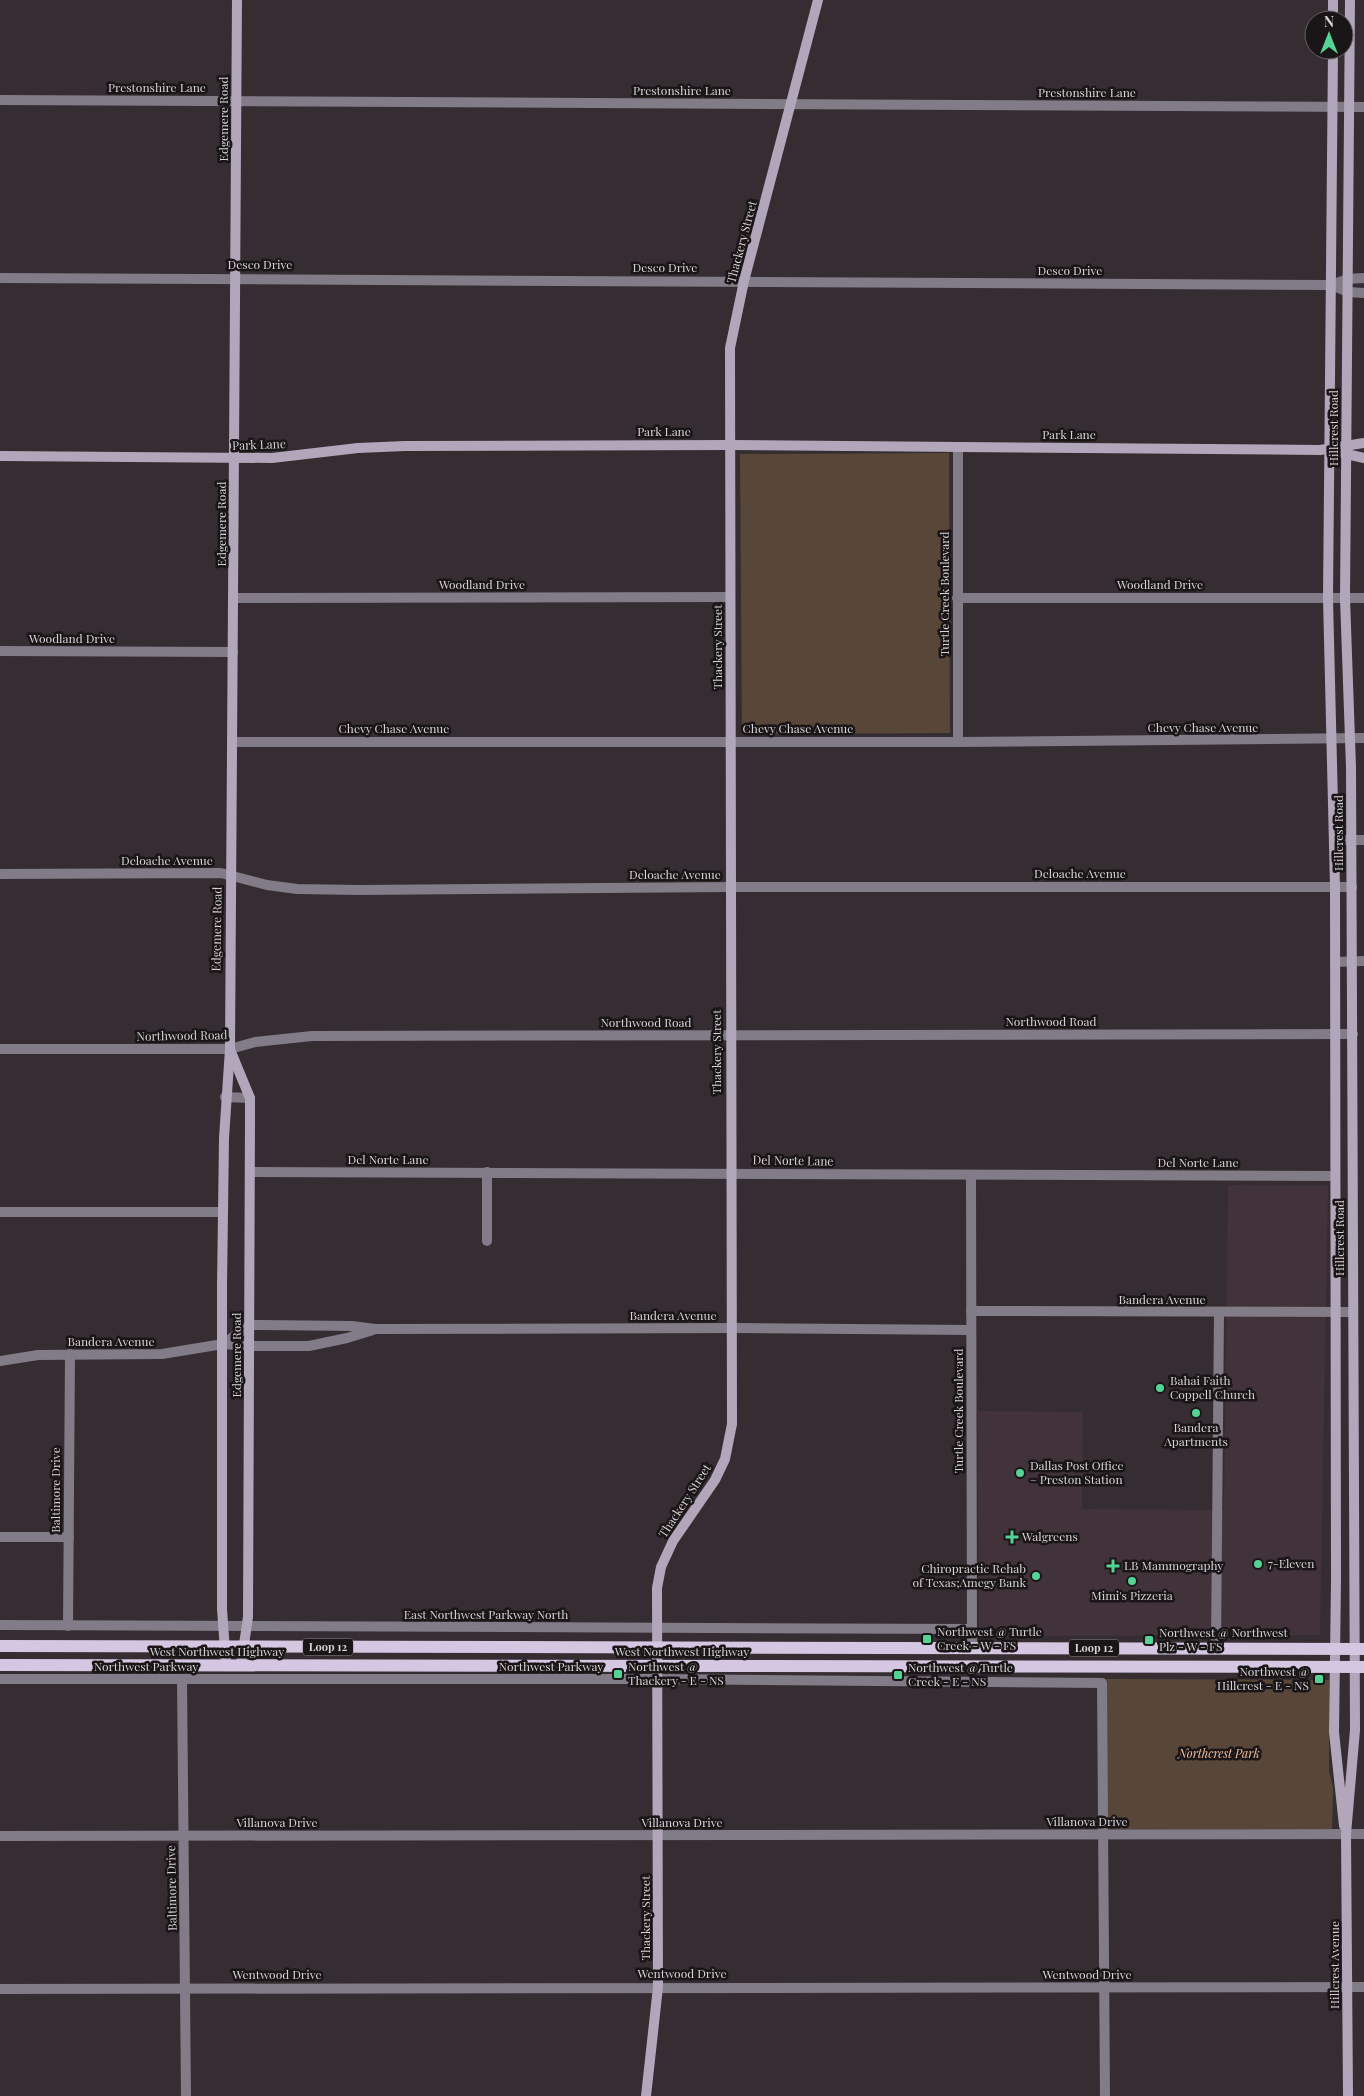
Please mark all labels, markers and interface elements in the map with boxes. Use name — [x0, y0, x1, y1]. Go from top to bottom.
north arrow — [1304, 10, 1354, 60]
text: N — [1324, 12, 1334, 31]
street label: Edgemere Road — [215, 77, 231, 161]
street label: Prestonshire Lane — [108, 79, 206, 95]
street label: Prestonshire Lane — [633, 82, 731, 98]
street label: Prestonshire Lane — [1038, 84, 1136, 100]
street label: Thackery Street — [722, 198, 760, 285]
street label: Desco Drive — [228, 256, 292, 272]
street label: Desco Drive — [633, 259, 697, 275]
street label: Desco Drive — [1038, 262, 1102, 278]
street label: Hillcrest Road — [1325, 390, 1341, 466]
street label: Park Lane — [637, 423, 691, 439]
street label: Park Lane — [1042, 426, 1096, 442]
street label: Park Lane — [232, 435, 286, 453]
street label: Edgemere Road — [213, 482, 229, 566]
street label: Turtle Creek Boulevard — [936, 532, 952, 656]
street label: Woodland Drive — [438, 576, 525, 592]
street label: Woodland Drive — [1116, 576, 1203, 592]
street label: Thackery Street — [709, 604, 725, 689]
street label: Woodland Drive — [28, 630, 115, 646]
street label: Chevy Chase Avenue — [1148, 719, 1258, 735]
street label: Chevy Chase Avenue — [339, 720, 449, 736]
street label: Chevy Chase Avenue — [743, 720, 853, 736]
street label: Hillcrest Road — [1330, 795, 1346, 871]
street label: Deloache Avenue — [121, 852, 213, 868]
street label: Deloache Avenue — [1034, 865, 1126, 881]
street label: Deloache Avenue — [629, 866, 721, 882]
street label: Edgemere Road — [207, 886, 225, 971]
street label: Thackery Street — [708, 1009, 724, 1094]
street label: Northwood Road — [1006, 1013, 1096, 1029]
street label: Northwood Road — [601, 1014, 691, 1030]
street label: Northwood Road — [136, 1026, 228, 1044]
street label: Del Norte Lane — [348, 1151, 428, 1167]
street label: Del Norte Lane — [752, 1151, 834, 1169]
street label: Del Norte Lane — [1158, 1154, 1238, 1170]
street label: Hillcrest Road — [1331, 1200, 1347, 1276]
street label: Bandera Avenue — [1118, 1291, 1206, 1307]
street label: Bandera Avenue — [629, 1307, 717, 1323]
street label: Edgemere Road — [228, 1313, 244, 1397]
street label: Bandera Avenue — [67, 1333, 155, 1349]
street label: Turtle Creek Boulevard — [950, 1349, 966, 1473]
place label: Bahai Faith Coppell Church — [1170, 1372, 1255, 1402]
marker: Bahai Faith Coppell Church — [1154, 1382, 1166, 1394]
marker: Bandera Apartments — [1190, 1407, 1202, 1419]
place label: Bandera Apartments — [1163, 1419, 1228, 1449]
street label: Baltimore Drive — [47, 1447, 63, 1533]
place label: Dallas Post Office – Preston Station — [1030, 1457, 1124, 1487]
street label: Thackery Street — [654, 1460, 714, 1540]
marker: Dallas Post Office – Preston Station — [1014, 1467, 1026, 1479]
place label: Walgreens — [1021, 1528, 1078, 1544]
marker: Walgreens — [1006, 1531, 1018, 1543]
place label: 7-Eleven — [1268, 1555, 1314, 1571]
place label: LB Mammography — [1124, 1557, 1223, 1573]
marker: 7-Eleven — [1252, 1558, 1264, 1570]
marker: LB Mammography — [1106, 1559, 1120, 1573]
place label: Chiropractic Rehab of Texas;Amegy Bank — [912, 1560, 1026, 1590]
marker: Chiropractic Rehab of Texas;Amegy Bank — [1030, 1570, 1042, 1582]
marker: Mimi's Pizzeria — [1126, 1575, 1138, 1587]
place label: Mimi's Pizzeria — [1091, 1587, 1173, 1603]
street label: East Northwest Parkway North — [404, 1606, 568, 1622]
place label: Northwest @ Turtle Creek - W - FS — [937, 1623, 1042, 1653]
place label: Northwest @ Northwest Plz - W - FS — [1159, 1624, 1288, 1654]
marker: Northwest @ Turtle Creek - W - FS — [921, 1633, 933, 1645]
marker: Northwest @ Northwest Plz - W - FS — [1143, 1634, 1155, 1646]
road number: Loop 12 — [303, 1638, 353, 1655]
road number: Loop 12 — [1069, 1640, 1119, 1656]
street label: West Northwest Highway — [149, 1643, 284, 1659]
street label: West Northwest Highway — [614, 1643, 749, 1659]
street label: Northwest Parkway — [94, 1658, 198, 1674]
street label: Northwest Parkway — [499, 1658, 603, 1674]
place label: Northwest @ Thackery - E - NS — [628, 1658, 724, 1688]
place label: Northwest @ Turtle Creek - E - NS — [908, 1659, 1013, 1689]
place label: Northwest @ Hillcrest - E - NS — [1217, 1663, 1309, 1693]
marker: Northwest @ Thackery - E - NS — [612, 1668, 624, 1680]
marker: Northwest @ Turtle Creek - E - NS — [892, 1669, 904, 1681]
marker: Northwest @ Hillcrest - E - NS — [1313, 1673, 1325, 1685]
park label: Northcrest Park — [1177, 1745, 1260, 1761]
street label: Villanova Drive — [1045, 1813, 1128, 1829]
street label: Villanova Drive — [235, 1814, 318, 1830]
street label: Villanova Drive — [640, 1814, 723, 1830]
street label: Baltimore Drive — [162, 1845, 180, 1931]
street label: Thackery Street — [637, 1875, 653, 1960]
street label: Hillcrest Avenue — [1326, 1921, 1342, 2009]
street label: Wentwood Drive — [636, 1965, 727, 1981]
street label: Wentwood Drive — [231, 1966, 322, 1982]
street label: Wentwood Drive — [1041, 1966, 1132, 1982]

